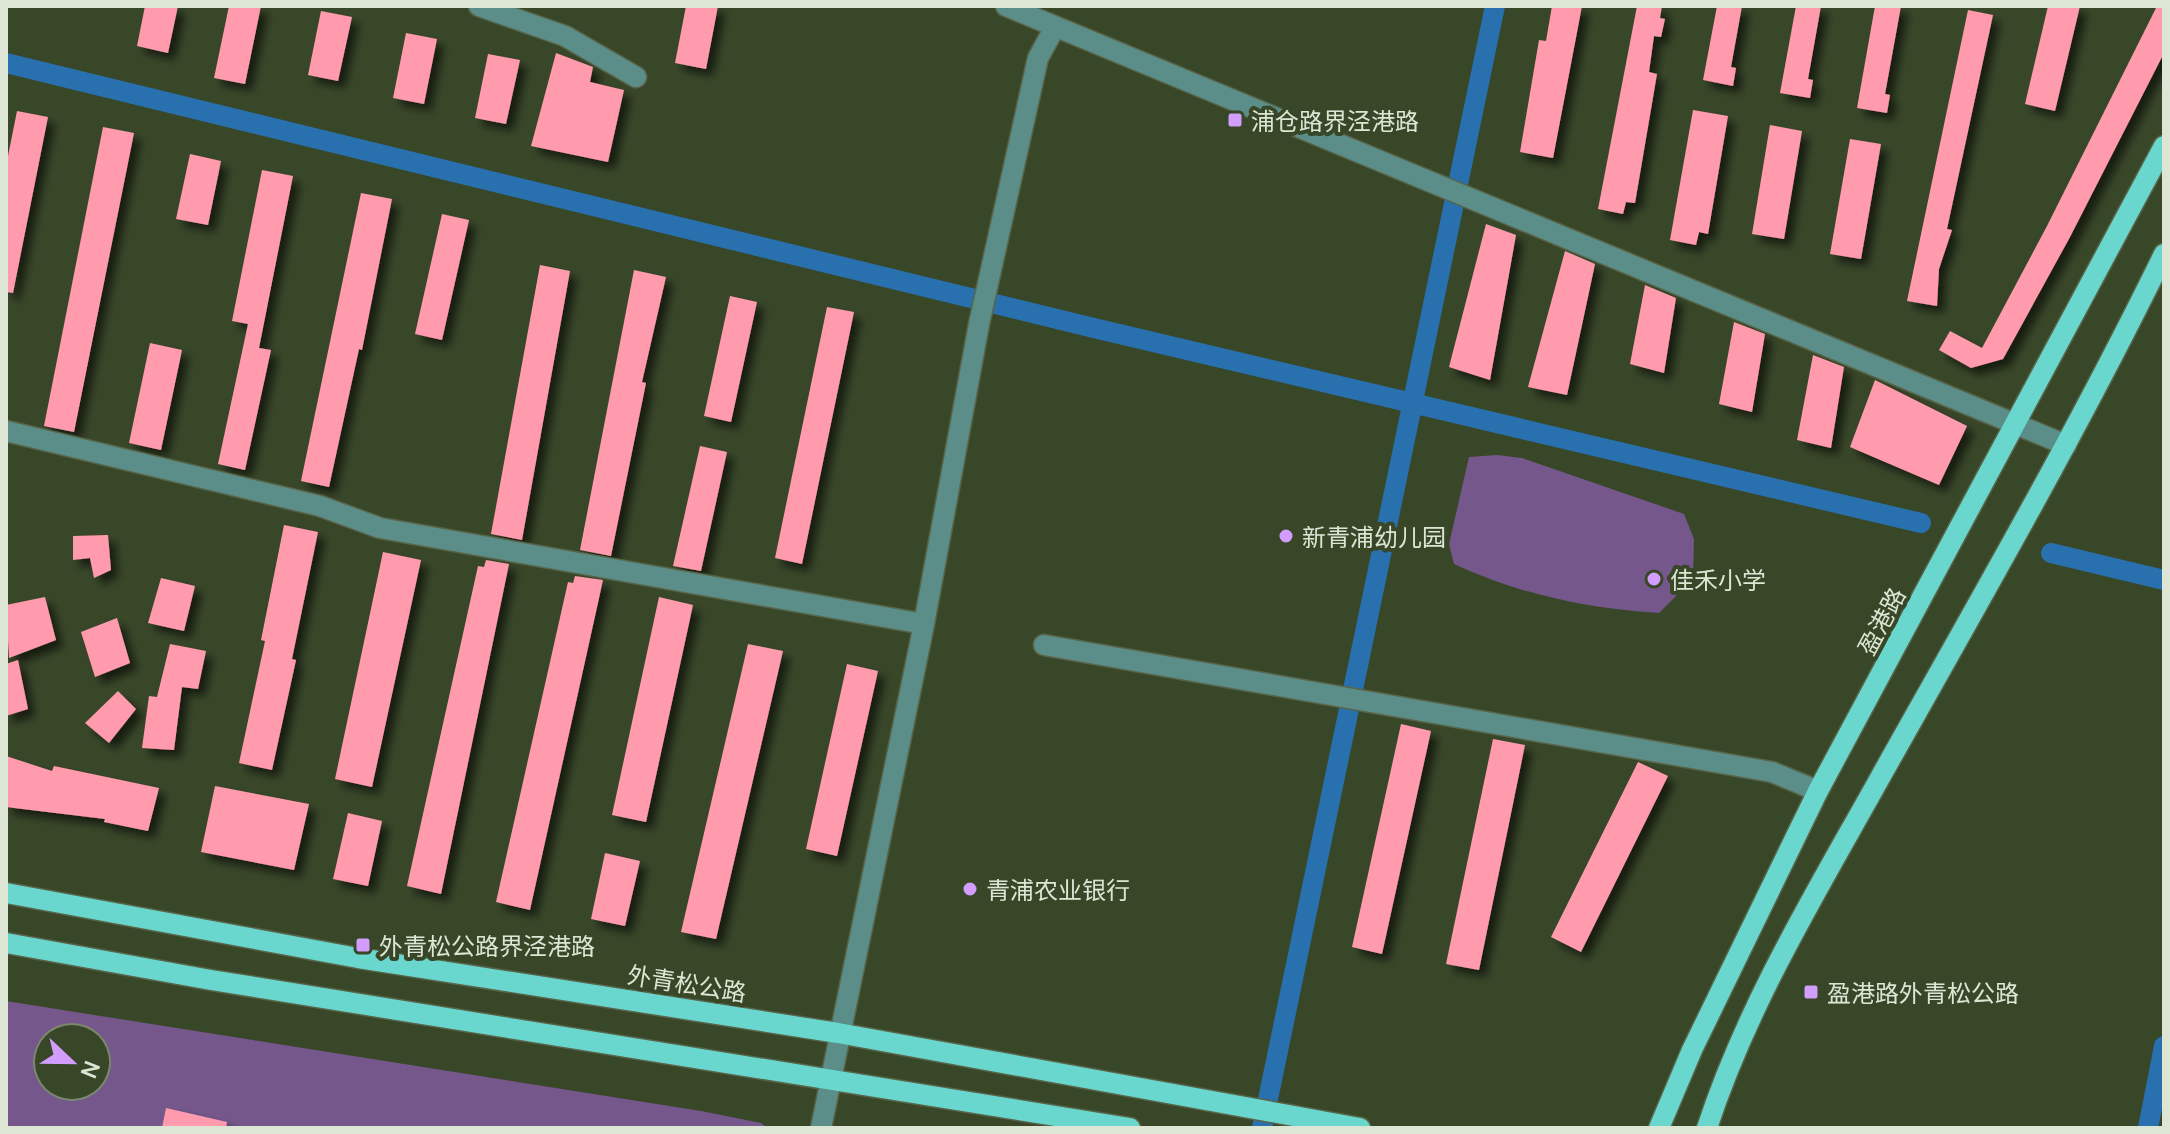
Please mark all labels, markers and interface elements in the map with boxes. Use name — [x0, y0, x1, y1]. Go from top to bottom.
place label: 浦仓路界泾港路 — [1251, 104, 1419, 137]
marker: 浦仓路界泾港路 — [1226, 111, 1244, 129]
place label: 新青浦幼儿园 — [1302, 520, 1446, 553]
marker: 新青浦幼儿园 — [1277, 527, 1295, 545]
place label: 佳禾小学 — [1670, 563, 1766, 596]
marker: 佳禾小学 — [1645, 570, 1663, 588]
street label: 盈港路 — [1850, 581, 1912, 661]
place label: 青浦农业银行 — [986, 873, 1130, 906]
marker: 青浦农业银行 — [961, 880, 979, 898]
place label: 外青松公路界泾港路 — [379, 929, 595, 962]
marker: 外青松公路界泾港路 — [354, 936, 372, 954]
street label: 外青松公路 — [625, 957, 749, 1009]
place label: 盈港路外青松公路 — [1827, 976, 2019, 1009]
marker: 盈港路外青松公路 — [1802, 983, 1820, 1001]
north arrow — [32, 1022, 112, 1102]
text: N — [74, 1057, 107, 1082]

